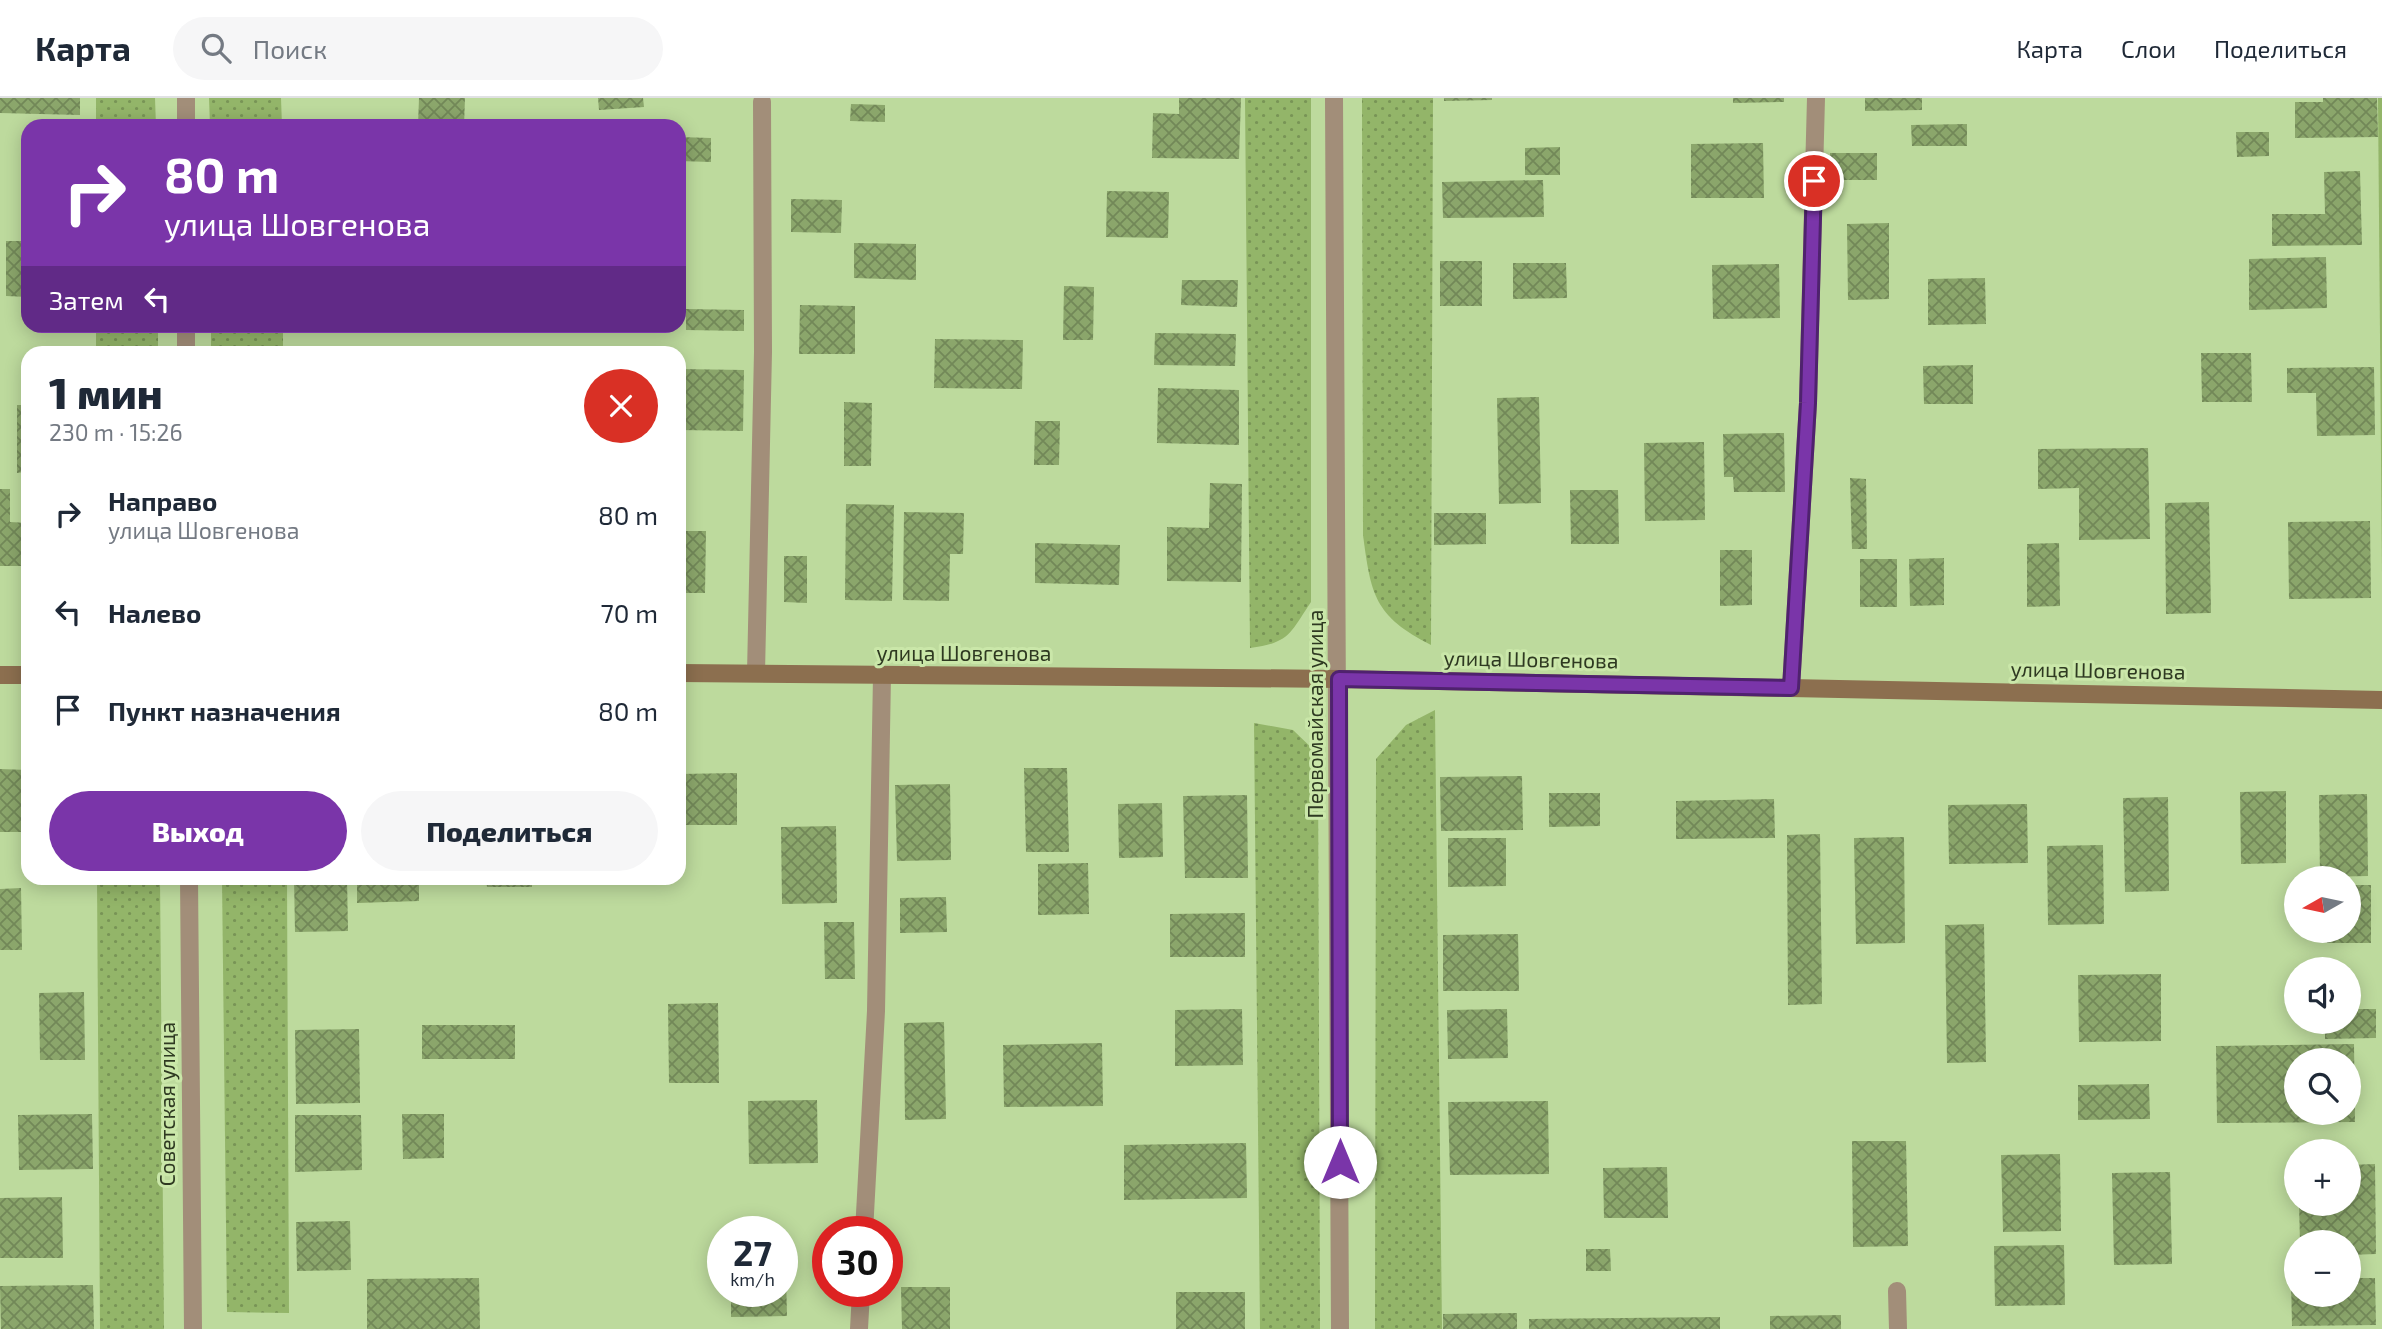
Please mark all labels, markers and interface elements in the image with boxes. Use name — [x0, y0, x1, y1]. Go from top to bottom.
search box — [173, 17, 663, 80]
text: Карта — [35, 28, 131, 68]
icon: search — [197, 29, 235, 67]
text: Поиск — [253, 33, 327, 64]
text: Карта — [2016, 34, 2083, 63]
text: Слои — [2121, 34, 2176, 63]
text: Поделиться — [2214, 34, 2347, 63]
text: 80 m — [164, 144, 279, 203]
icon: right — [49, 147, 140, 238]
pin — [1784, 151, 1844, 211]
icon: arrive — [1795, 162, 1833, 200]
text: улица Шовгенова — [164, 204, 430, 242]
icon: left — [138, 280, 176, 318]
text: Затем — [49, 284, 124, 315]
text: 1 мин — [49, 367, 163, 417]
button: close — [584, 369, 658, 443]
text: 230 m · 15:26 — [49, 418, 183, 446]
text: Направо — [108, 485, 217, 516]
icon: right — [49, 495, 87, 533]
text: 80 m — [598, 499, 658, 530]
text: улица Шовгенова — [108, 516, 299, 544]
icon: left — [49, 593, 87, 631]
text: Налево — [108, 597, 201, 628]
text: 70 m — [600, 597, 658, 628]
street label: Первомайская улица — [1302, 610, 1328, 818]
street label: улица Шовгенова — [877, 640, 1051, 666]
street label: улица Шовгенова — [1443, 644, 1619, 674]
street label: улица Шовгенова — [2010, 655, 2186, 685]
icon: arrive — [49, 691, 87, 729]
text: Пункт назначения — [108, 695, 341, 726]
text: 80 m — [598, 695, 658, 726]
button: Выход — [49, 791, 347, 871]
button: Поделиться — [361, 791, 658, 871]
north arrow — [2284, 866, 2361, 943]
map controls — [2284, 866, 2361, 1307]
button: sound — [2284, 957, 2361, 1034]
street label: Советская улица — [154, 1022, 180, 1186]
button: search — [2284, 1048, 2361, 1125]
position arrow — [1303, 1125, 1377, 1199]
button: + — [2284, 1139, 2361, 1216]
speed limit sign: 30 — [812, 1216, 903, 1307]
button: − — [2284, 1230, 2361, 1307]
text: 27 — [733, 1231, 772, 1273]
text: km/h — [730, 1268, 775, 1290]

